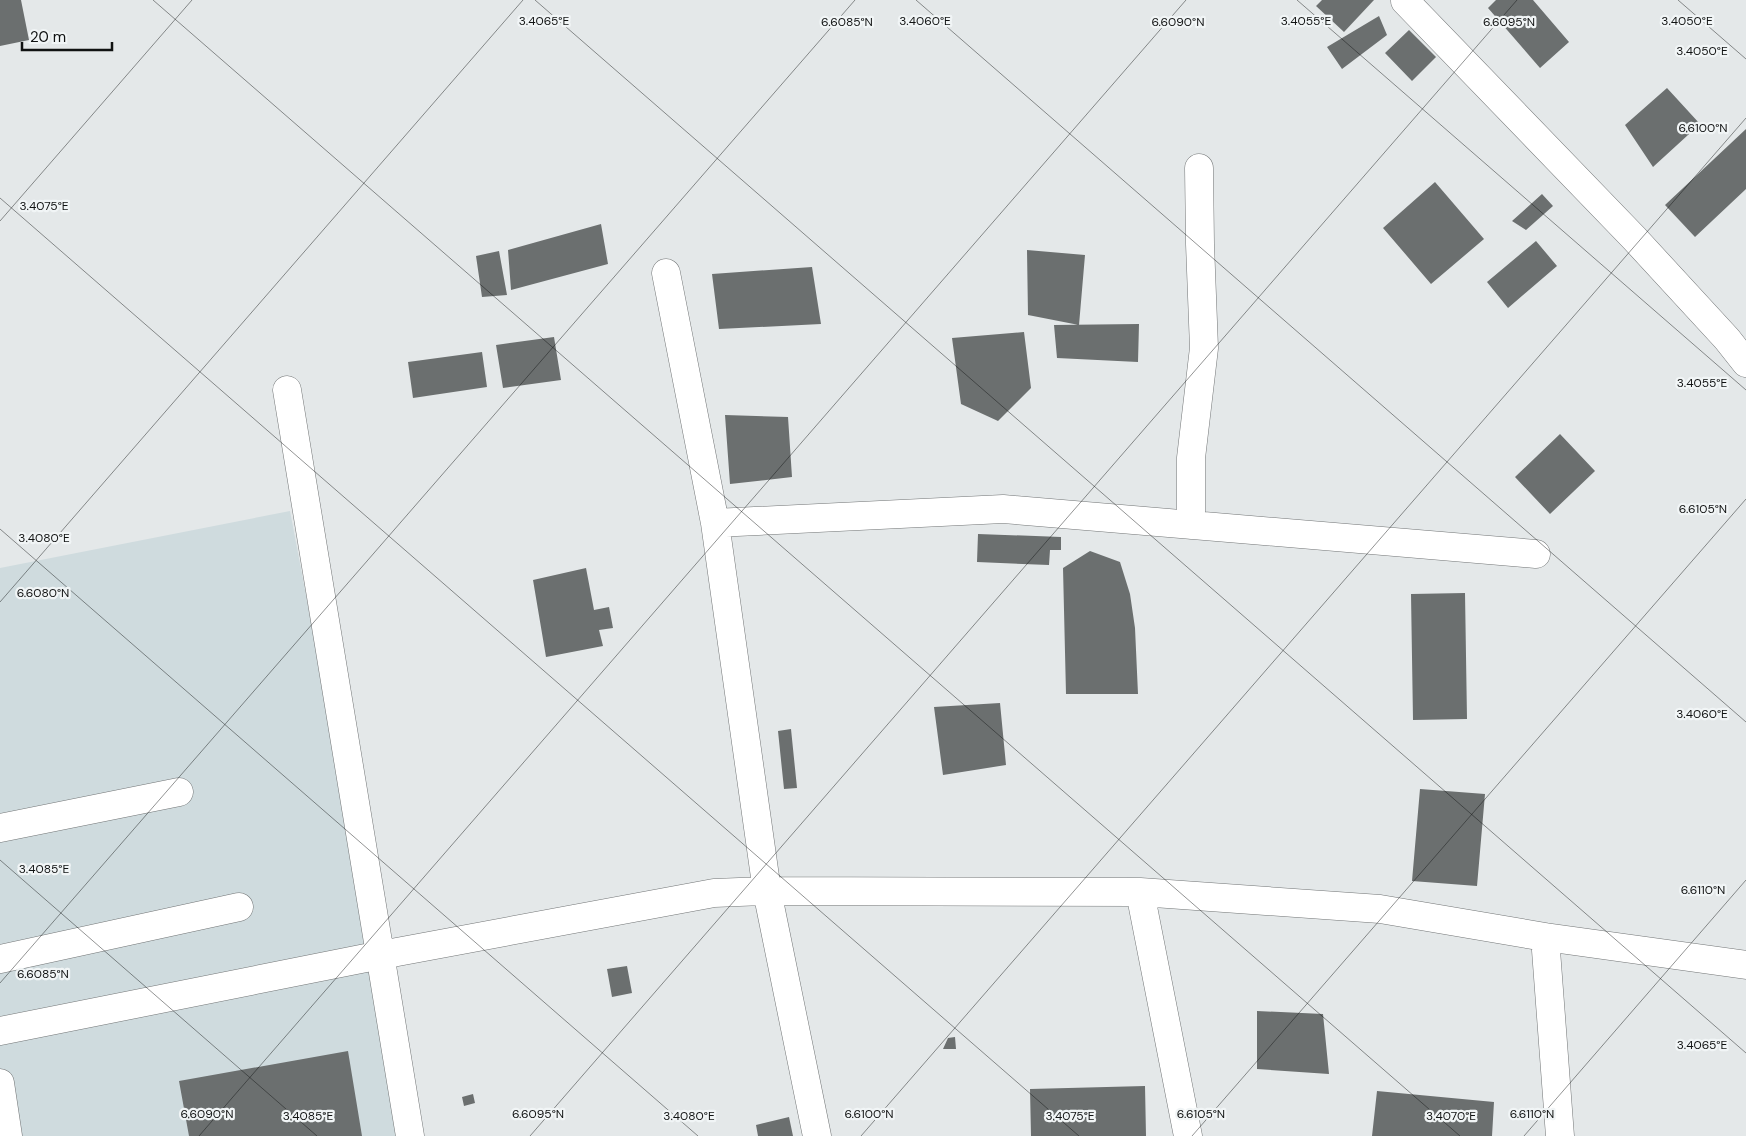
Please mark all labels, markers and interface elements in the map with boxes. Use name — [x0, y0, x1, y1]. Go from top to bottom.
text: 3.4065°E — [519, 13, 569, 29]
text: 3.4060°E — [899, 13, 951, 29]
text: 3.4055°E — [1281, 13, 1331, 29]
text: 3.4050°E — [1661, 13, 1713, 29]
text: 6.6085°N — [821, 14, 873, 30]
text: 6.6090°N — [1152, 14, 1204, 30]
text: 6.6095°N — [1483, 14, 1535, 30]
scale bar — [22, 20, 112, 52]
text: 20 m — [30, 27, 66, 47]
text: 3.4050°E — [1676, 43, 1728, 59]
text: 6.6100°N — [1678, 120, 1728, 136]
text: 3.4075°E — [19, 198, 69, 214]
text: 3.4055°E — [1677, 375, 1727, 391]
text: 6.6105°N — [1679, 501, 1727, 517]
text: 3.4080°E — [18, 530, 70, 546]
text: 6.6080°N — [17, 585, 69, 601]
text: 3.4060°E — [1676, 706, 1728, 722]
text: 3.4085°E — [19, 861, 69, 877]
text: 6.6110°N — [1681, 882, 1725, 898]
text: 6.6085°N — [17, 966, 69, 982]
text: 3.4065°E — [1677, 1037, 1727, 1053]
text: 6.6090°N — [181, 1106, 233, 1122]
text: 6.6095°N — [512, 1106, 564, 1122]
text: 6.6100°N — [844, 1106, 894, 1122]
text: 6.6105°N — [1177, 1106, 1225, 1122]
text: 6.6110°N — [1510, 1106, 1554, 1122]
text: 3.4085°E — [283, 1108, 333, 1124]
text: 3.4080°E — [663, 1108, 715, 1124]
text: 3.4075°E — [1045, 1108, 1095, 1124]
text: 3.4070°E — [1426, 1108, 1476, 1124]

